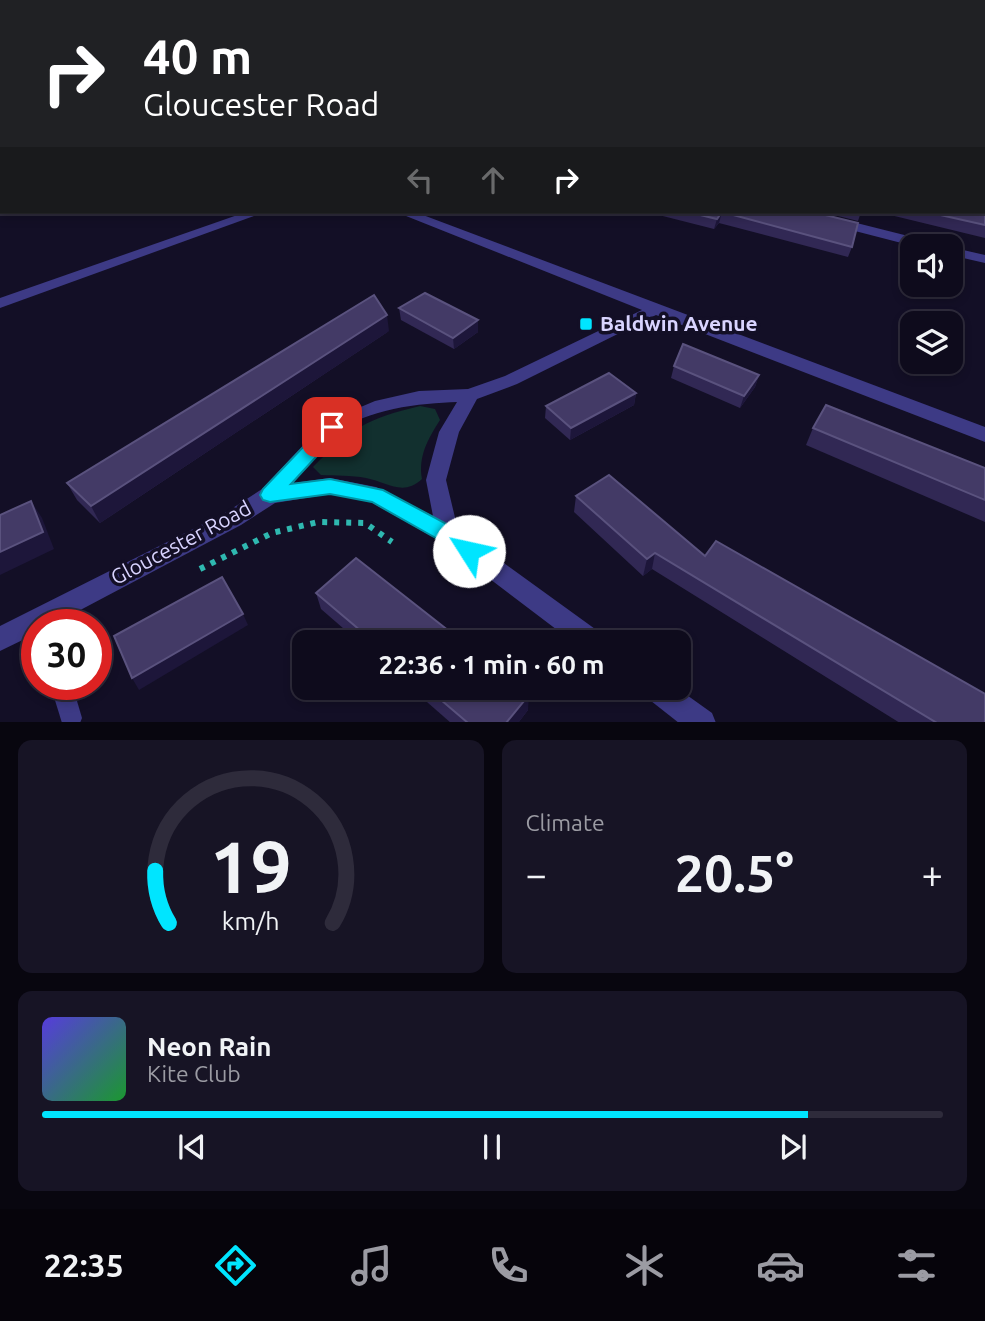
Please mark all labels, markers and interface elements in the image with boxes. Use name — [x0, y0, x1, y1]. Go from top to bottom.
icon: right — [28, 28, 119, 119]
text: 40 m — [143, 28, 252, 83]
text: Gloucester Road — [143, 86, 379, 122]
icon: left — [401, 161, 439, 199]
icon: ahead — [474, 161, 512, 199]
icon: right — [547, 161, 585, 199]
map controls — [900, 234, 963, 374]
button: sound — [900, 234, 963, 297]
place label: Baldwin Avenue — [600, 311, 758, 335]
button: layers — [900, 311, 963, 374]
marker: Baldwin Avenue — [578, 316, 594, 332]
pin — [302, 397, 362, 457]
icon: arrive — [313, 408, 351, 446]
street label: Gloucester Road — [106, 495, 255, 589]
position arrow — [432, 514, 506, 588]
speed limit sign: 30 — [21, 609, 112, 700]
text: 22:36 · 1 min · 60 m — [378, 650, 605, 679]
text: Climate — [526, 810, 605, 835]
text: 19 — [210, 825, 292, 907]
text: 20.5° — [675, 844, 794, 902]
text: − — [526, 853, 547, 895]
text: + — [922, 853, 943, 895]
text: km/h — [222, 906, 280, 934]
text: Neon Rain — [147, 1032, 272, 1061]
text: Kite Club — [147, 1061, 241, 1086]
icon: previous — [173, 1128, 211, 1166]
icon: pause — [473, 1128, 511, 1166]
icon: next — [774, 1128, 812, 1166]
icon: directions — [211, 1241, 260, 1290]
icon: music — [347, 1241, 396, 1290]
icon: phone — [484, 1241, 533, 1290]
icon: climate — [620, 1241, 669, 1290]
icon: car — [756, 1241, 805, 1290]
icon: filters — [892, 1241, 941, 1290]
text: 22:35 — [44, 1247, 124, 1283]

